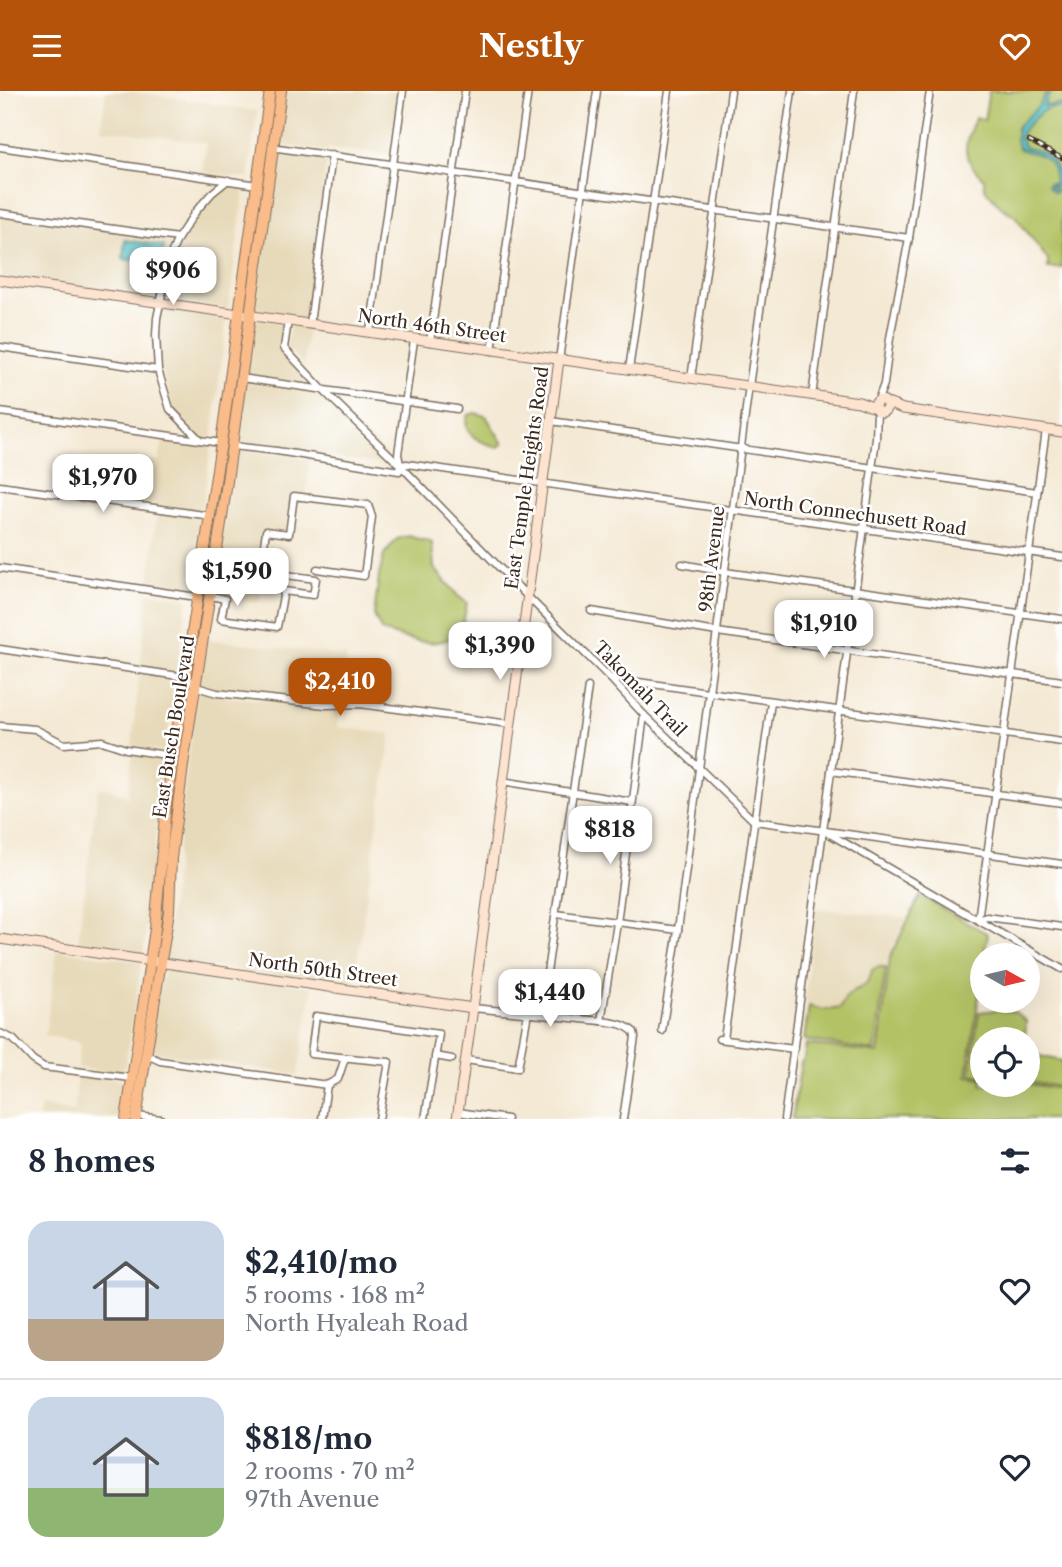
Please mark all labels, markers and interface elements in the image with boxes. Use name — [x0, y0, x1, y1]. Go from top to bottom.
text: Nestly — [479, 26, 583, 65]
icon: menu — [28, 27, 66, 65]
icon: heart — [996, 27, 1034, 65]
pin: $906 — [132, 247, 214, 307]
text: $906 — [146, 256, 200, 284]
street label: North 46th Street — [356, 305, 508, 347]
street label: East Temple Heights Road — [500, 365, 554, 591]
pin: $1,970 — [46, 455, 160, 514]
text: $1,970 — [68, 463, 138, 491]
street label: North Connechusett Road — [742, 487, 968, 541]
street label: 98th Avenue — [695, 505, 729, 613]
pin: $1,590 — [180, 549, 294, 608]
text: $1,590 — [202, 557, 272, 585]
pin: $1,910 — [767, 601, 881, 660]
text: $1,910 — [790, 609, 858, 637]
pin: $1,390 — [443, 623, 557, 682]
text: $1,390 — [465, 631, 535, 659]
street label: East Busch Boulevard — [149, 634, 199, 820]
street label: Takomah Trail — [589, 637, 691, 741]
pin: $2,410 — [283, 659, 397, 718]
text: $2,410 — [304, 667, 376, 695]
pin: $818 — [569, 807, 651, 866]
text: $818 — [584, 815, 636, 843]
north arrow — [970, 943, 1040, 1013]
map controls — [970, 943, 1040, 1097]
street label: North 50th Street — [247, 949, 399, 991]
pin: $1,440 — [493, 969, 607, 1029]
text: $1,440 — [514, 978, 586, 1006]
button: locate — [970, 1027, 1040, 1097]
icon: filters — [996, 1142, 1034, 1180]
text: 8 homes — [28, 1143, 155, 1180]
text: $2,410/mo — [245, 1244, 398, 1281]
icon: home — [84, 1249, 168, 1333]
icon: heart — [996, 1272, 1034, 1310]
text: 5 rooms · 168 m² — [245, 1281, 425, 1309]
text: North Hyaleah Road — [245, 1309, 469, 1337]
text: $818/mo — [245, 1420, 372, 1457]
icon: home — [84, 1425, 168, 1509]
icon: heart — [996, 1448, 1034, 1486]
text: 2 rooms · 70 m² — [245, 1457, 415, 1485]
text: 97th Avenue — [245, 1485, 379, 1513]

